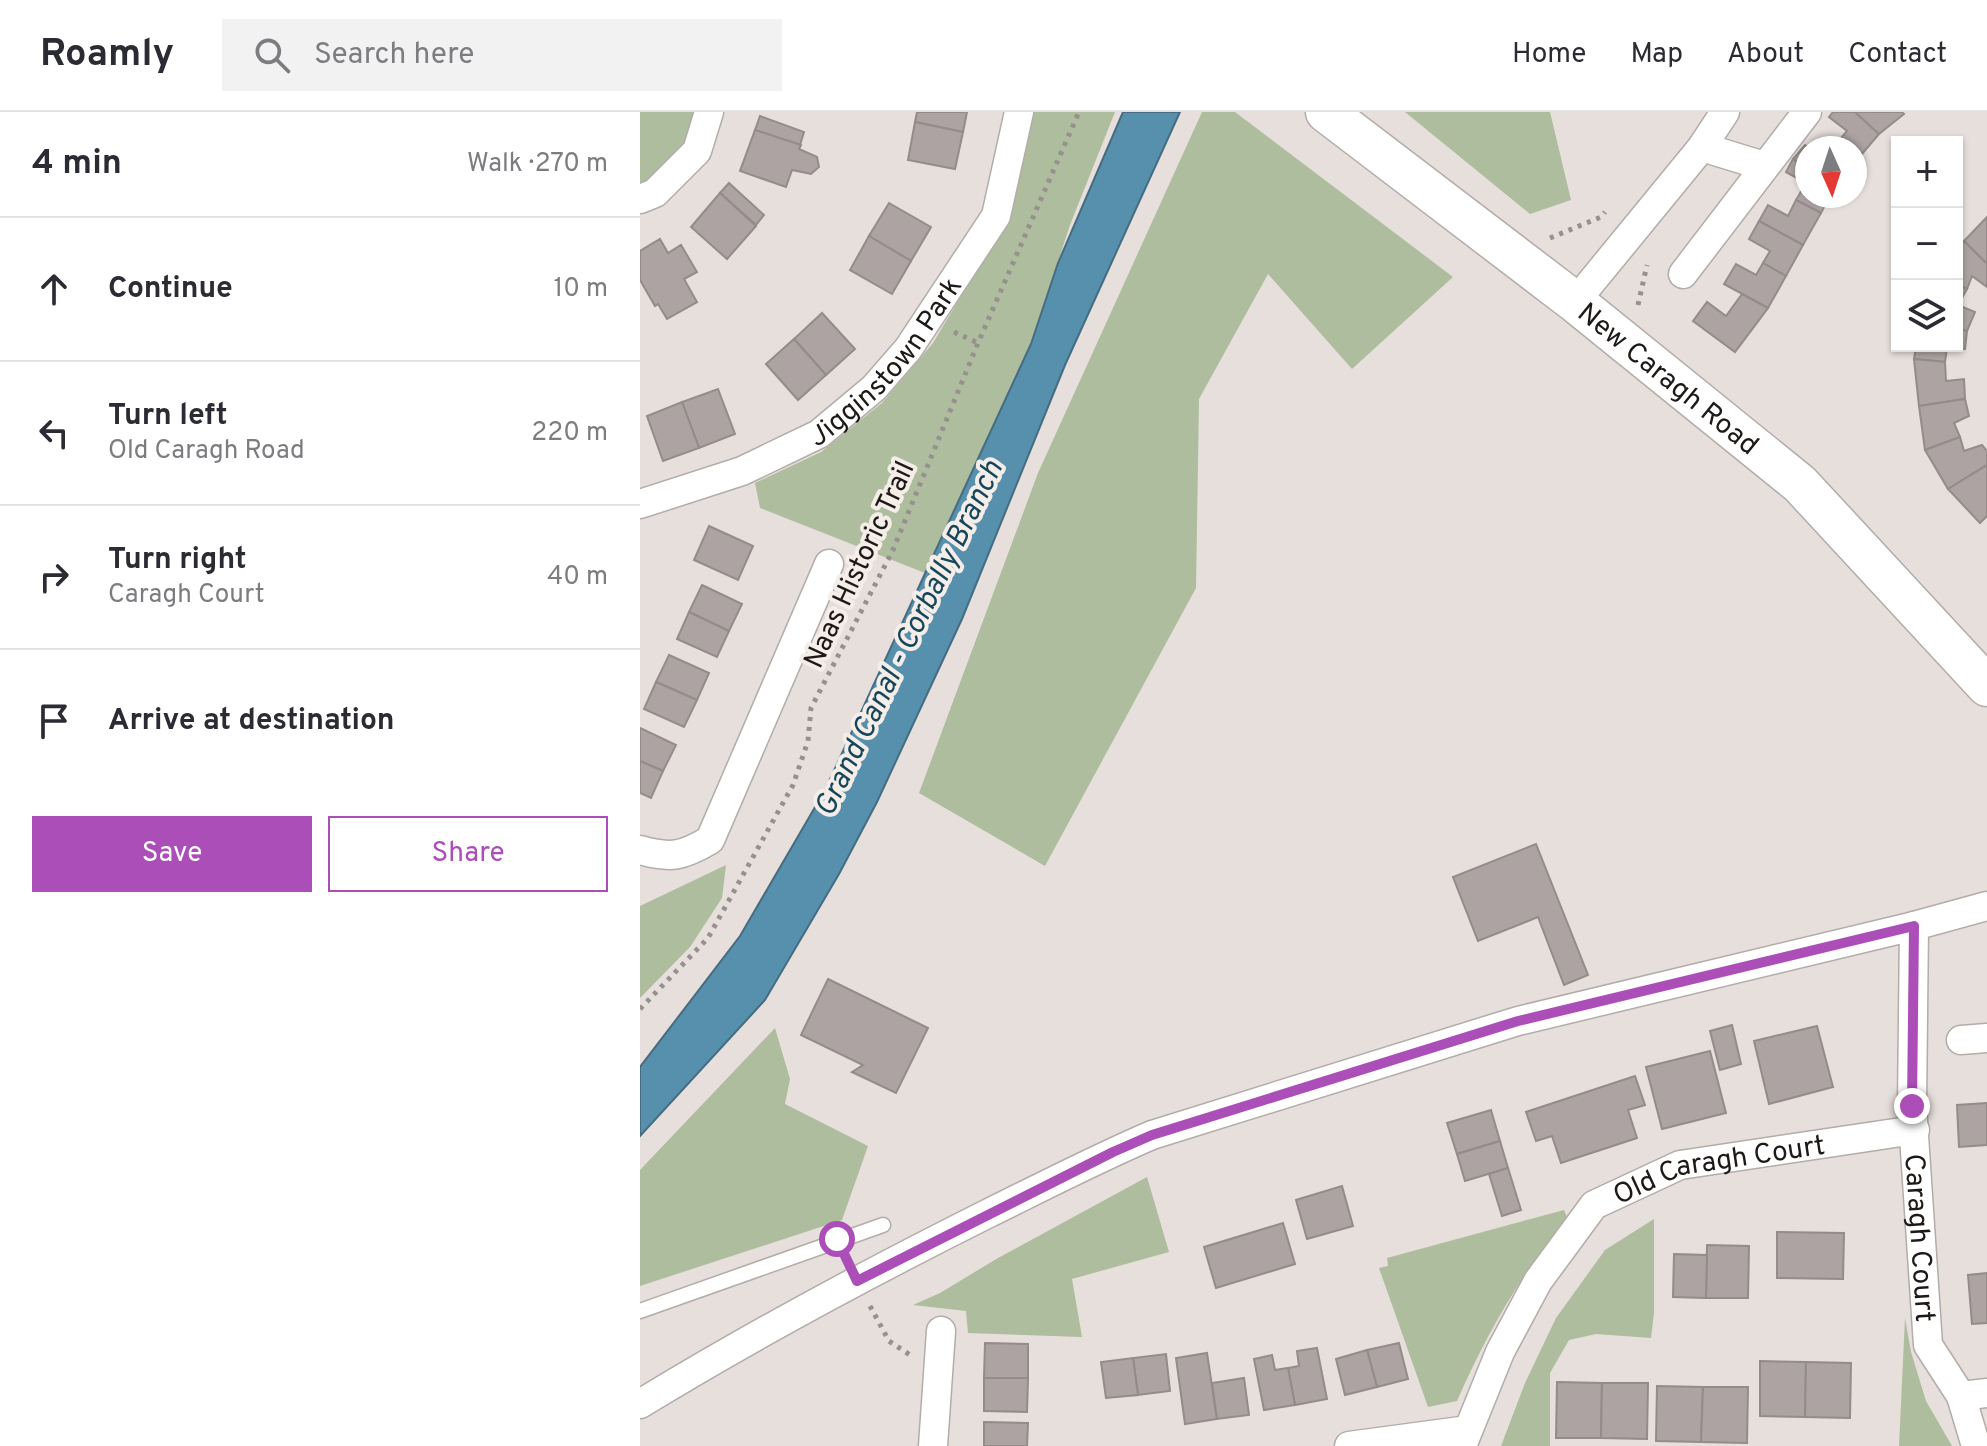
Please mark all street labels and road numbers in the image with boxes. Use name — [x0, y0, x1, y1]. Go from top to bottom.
street label: Jigginstown Park — [805, 271, 972, 457]
street label: New Caragh Road — [1569, 296, 1765, 464]
street label: Naas Historic Trail — [797, 456, 924, 675]
street label: Old Caragh Court — [1608, 1129, 1828, 1215]
street label: Caragh Court — [1894, 1153, 1941, 1323]

